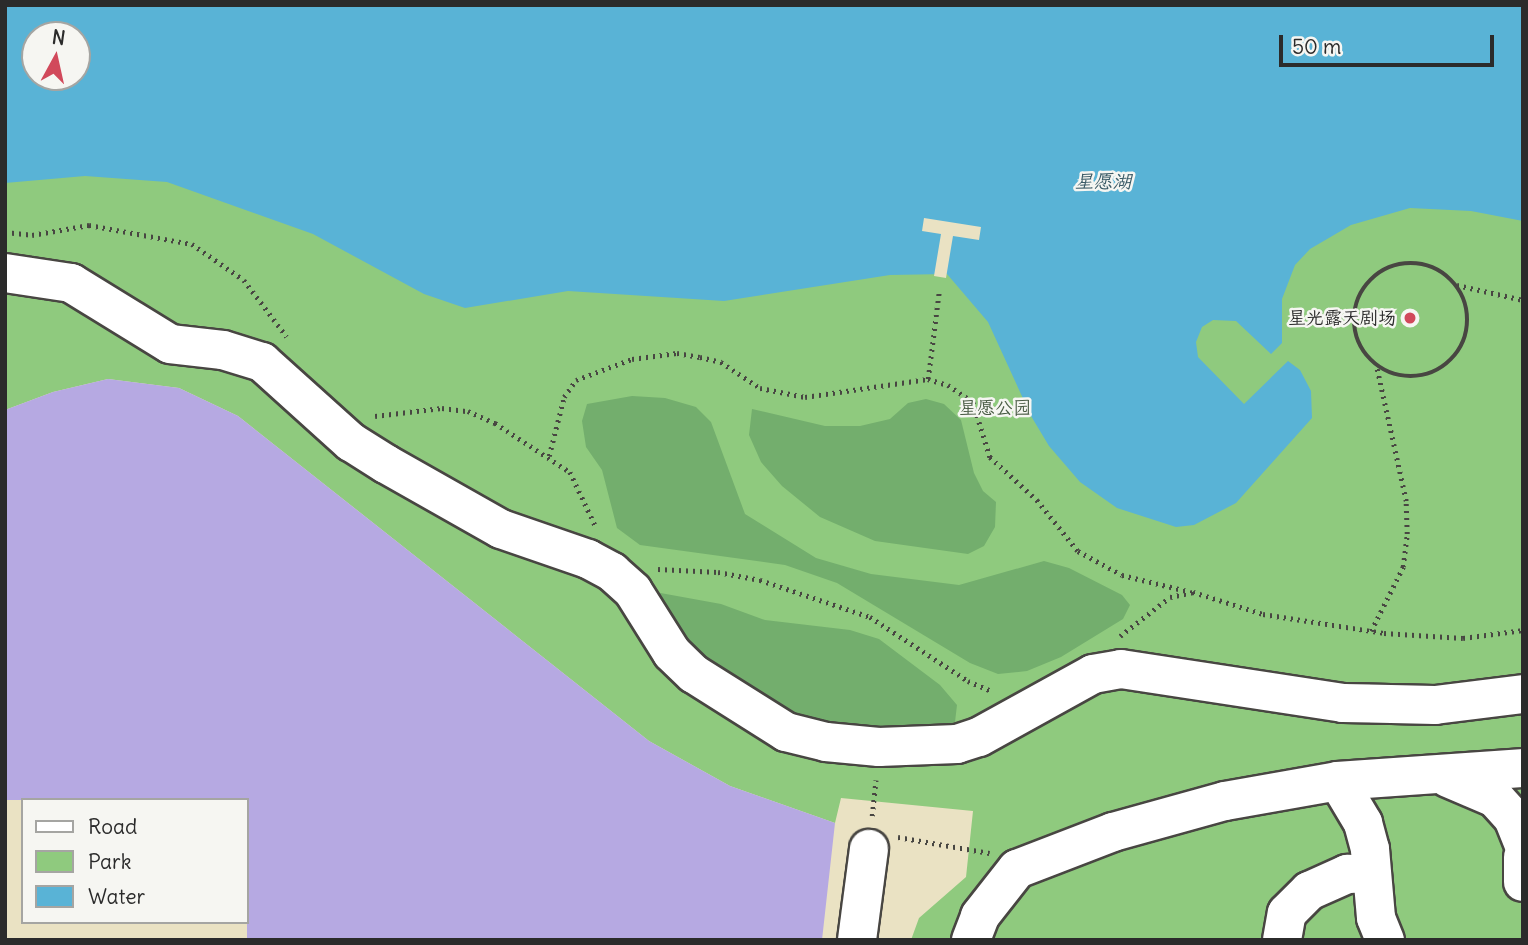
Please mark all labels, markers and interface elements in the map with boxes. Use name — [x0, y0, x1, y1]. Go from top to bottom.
north arrow — [21, 21, 91, 91]
scale bar — [1283, 21, 1498, 65]
text: N — [50, 24, 67, 50]
text: 50 m — [1292, 33, 1341, 60]
water label: 星愿湖 — [1075, 171, 1131, 193]
place label: 星光露天剧场 — [1288, 307, 1396, 329]
marker: 星光露天剧场 — [1402, 310, 1418, 326]
park label: 星愿公园 — [959, 397, 1031, 419]
legend — [21, 798, 248, 924]
text: Road — [88, 813, 137, 840]
text: Park — [88, 848, 131, 875]
text: Water — [88, 883, 145, 910]

